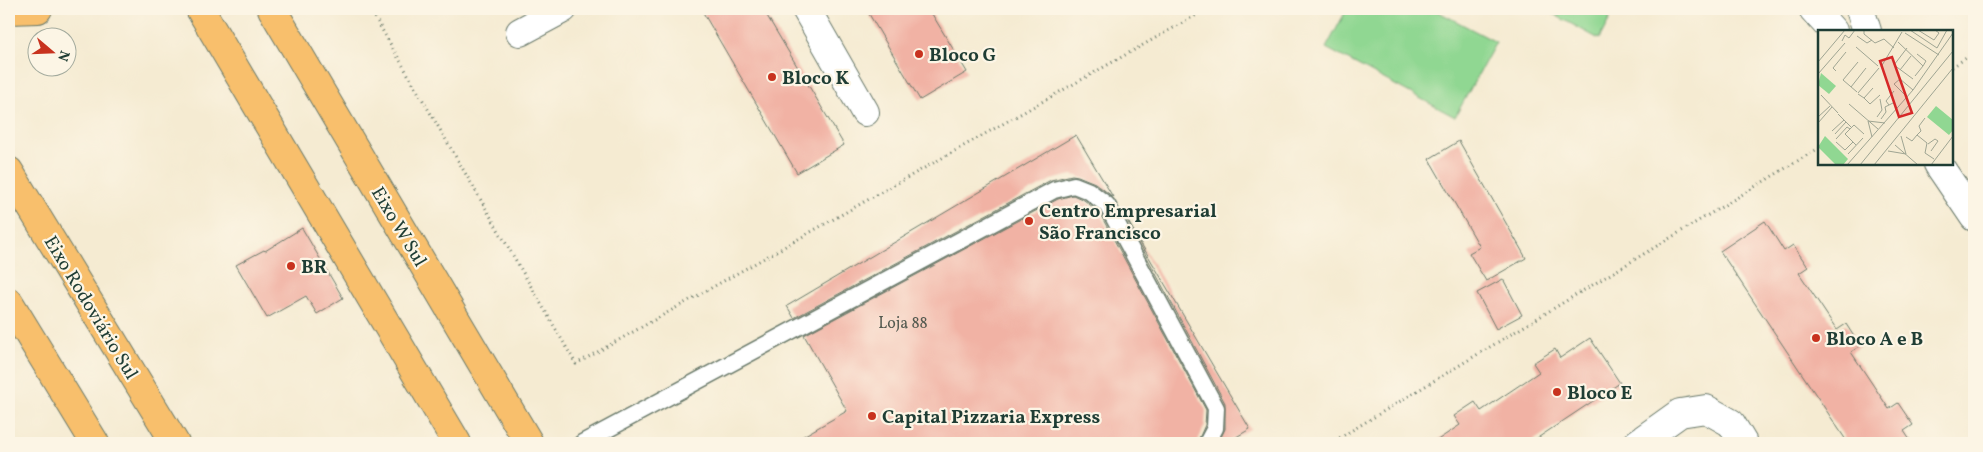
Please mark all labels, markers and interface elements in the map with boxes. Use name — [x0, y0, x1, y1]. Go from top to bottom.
north arrow — [28, 28, 78, 78]
inset map — [1818, 30, 1953, 165]
place label: Bloco G — [929, 43, 996, 69]
text: N — [52, 48, 74, 64]
marker: Bloco G — [913, 48, 925, 60]
place label: Bloco K — [782, 66, 850, 92]
marker: Bloco K — [766, 71, 778, 83]
street label: Eixo W Sul — [364, 182, 433, 272]
place label: Centro Empresarial São Francisco — [1039, 199, 1217, 247]
marker: Centro Empresarial São Francisco — [1023, 215, 1035, 227]
street label: Eixo Rodoviário Sul — [37, 231, 144, 385]
place label: BR — [301, 255, 327, 281]
marker: BR — [285, 260, 297, 272]
house number: Loja 88 — [878, 313, 928, 335]
place label: Bloco A e B — [1826, 327, 1923, 353]
marker: Bloco A e B — [1810, 332, 1822, 344]
place label: Bloco E — [1567, 381, 1633, 407]
marker: Bloco E — [1551, 386, 1563, 398]
place label: Capital Pizzaria Express — [882, 405, 1101, 431]
marker: Capital Pizzaria Express — [866, 410, 878, 422]

